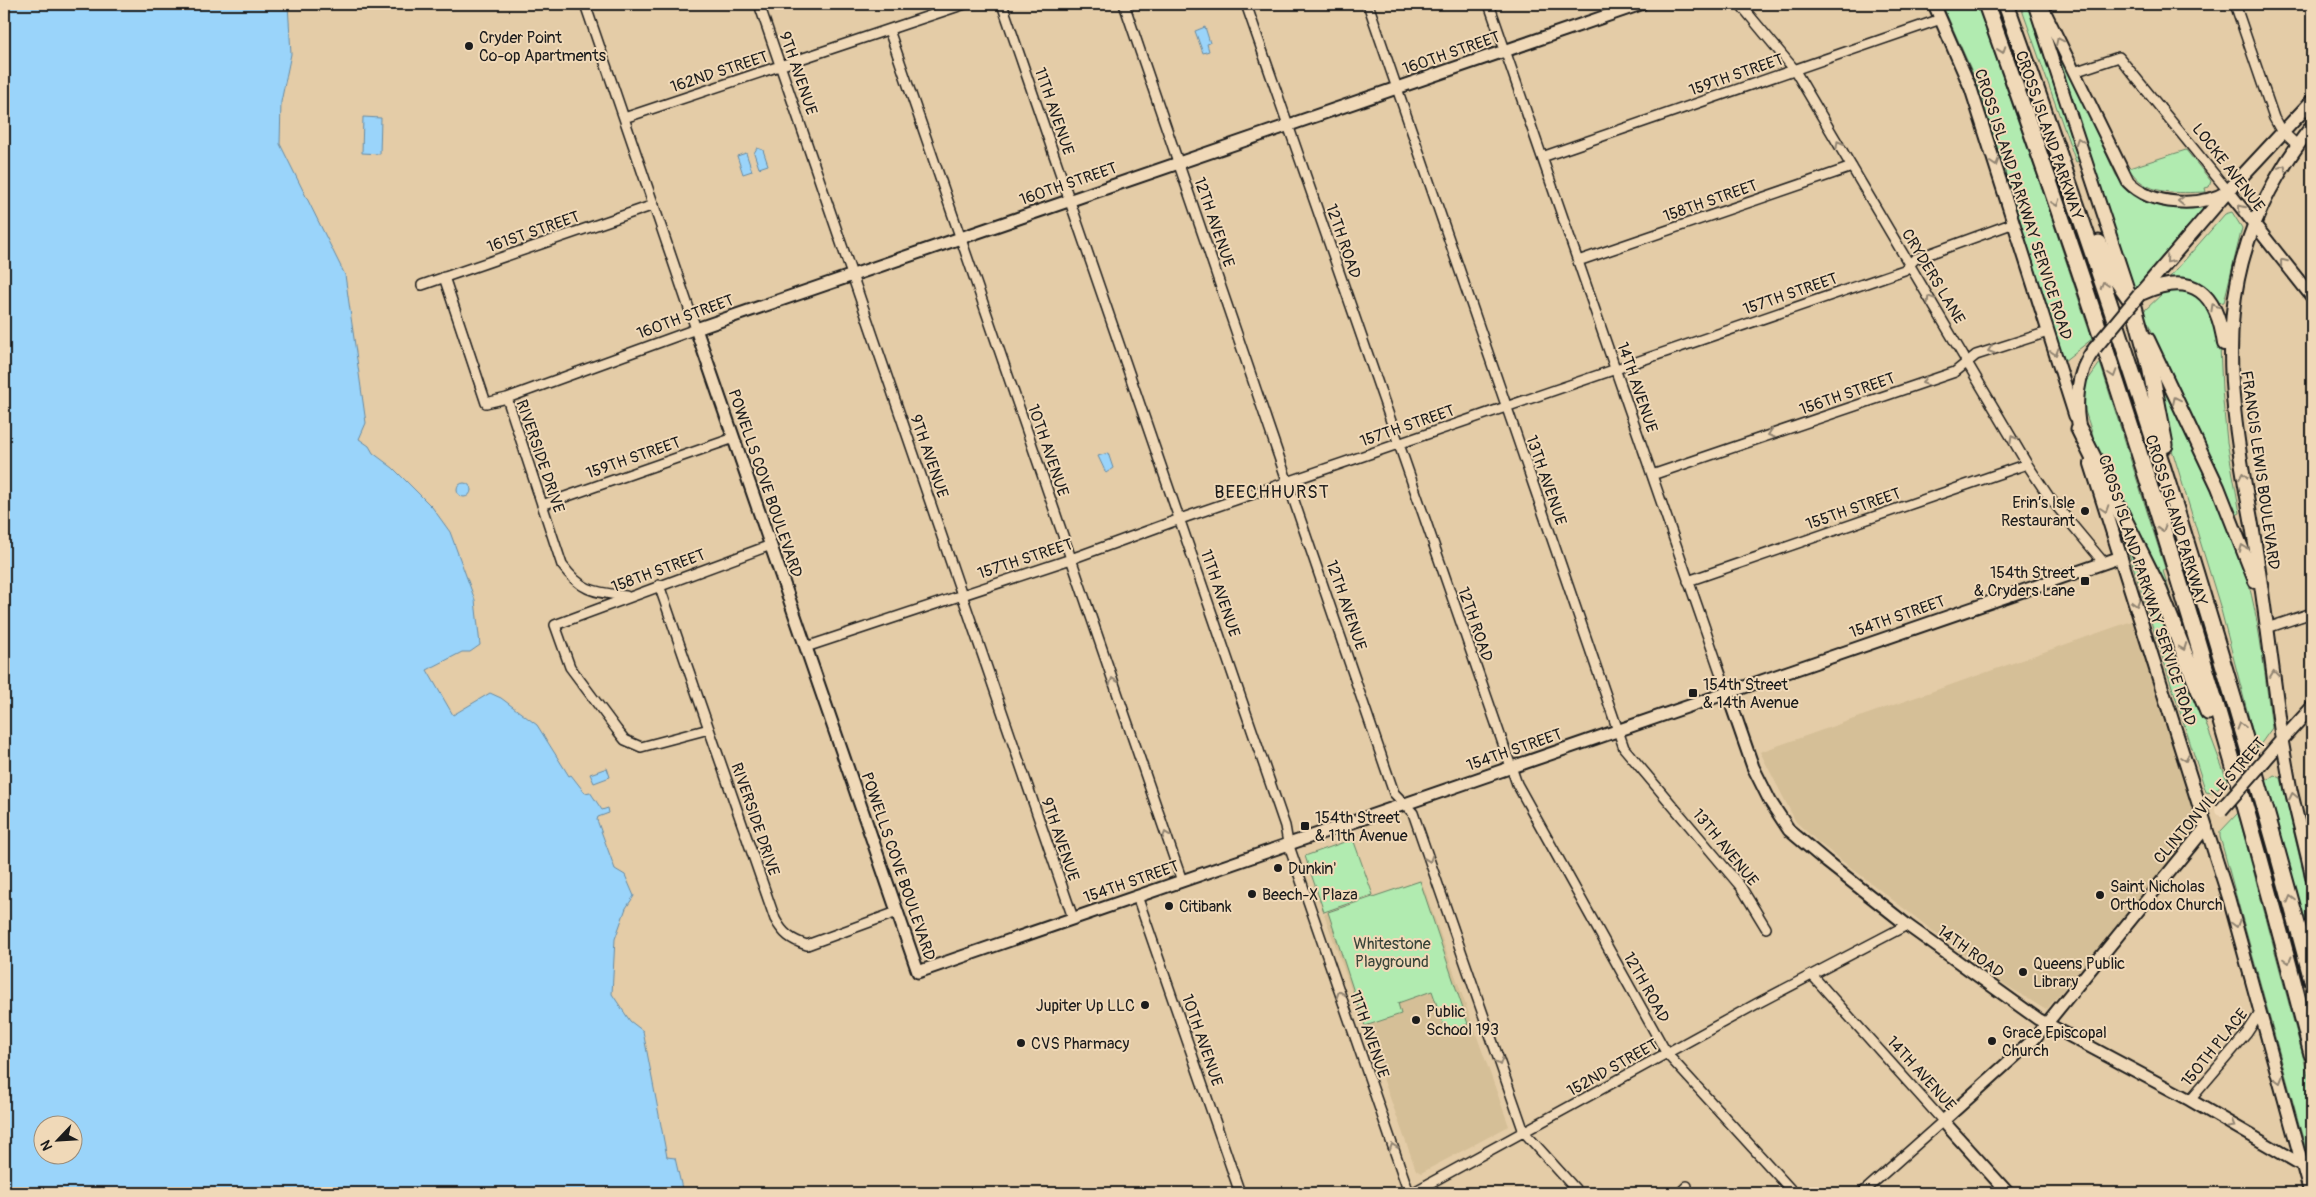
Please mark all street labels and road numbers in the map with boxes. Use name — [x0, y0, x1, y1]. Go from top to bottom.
street label: 160TH STREET — [1400, 27, 1503, 79]
street label: 9TH AVENUE — [774, 29, 822, 118]
street label: 162ND STREET — [668, 47, 771, 97]
street label: CROSS ISLAND PARKWAY — [2011, 48, 2087, 223]
street label: 159TH STREET — [1686, 49, 1786, 100]
street label: 11TH AVENUE — [1030, 65, 1078, 158]
street label: CROSS ISLAND PARKWAY SERVICE ROAD — [1970, 66, 2076, 342]
street label: LOCKE AVENUE — [2187, 119, 2269, 216]
street label: 160TH STREET — [1017, 158, 1120, 210]
street label: 12TH AVENUE — [1189, 175, 1239, 270]
street label: 158TH STREET — [1661, 175, 1760, 226]
street label: 12TH ROAD — [1321, 201, 1365, 281]
street label: 161ST STREET — [484, 207, 582, 257]
street label: CRYDERS LANE — [1897, 225, 1969, 328]
street label: 157TH STREET — [1740, 268, 1840, 319]
street label: 160TH STREET — [634, 290, 737, 344]
street label: 14TH AVENUE — [1612, 339, 1662, 435]
street label: 156TH STREET — [1797, 368, 1898, 420]
street label: FRANCIS LEWIS BOULEVARD — [2236, 369, 2284, 571]
street label: POWELLS COVE BOULEVARD — [723, 387, 807, 580]
street label: RIVERSIDE DRIVE — [511, 397, 569, 516]
street label: 157TH STREET — [1357, 400, 1457, 451]
street label: 10TH AVENUE — [1023, 402, 1073, 499]
street label: 9TH AVENUE — [905, 412, 953, 501]
street label: 159TH STREET — [583, 432, 683, 483]
street label: CROSS ISLAND PARKWAY — [2140, 432, 2212, 608]
street label: 13TH AVENUE — [1521, 433, 1571, 528]
street label: CROSS ISLAND PARKWAY SERVICE ROAD — [2094, 452, 2200, 728]
street label: 155TH STREET — [1803, 483, 1904, 535]
street label: 157TH STREET — [975, 534, 1076, 584]
street label: 158TH STREET — [609, 545, 708, 597]
street label: 11TH AVENUE — [1196, 547, 1244, 640]
street label: 12TH AVENUE — [1321, 558, 1371, 653]
street label: 12TH ROAD — [1453, 584, 1497, 664]
street label: 154TH STREET — [1847, 591, 1948, 643]
street label: 154TH STREET — [1464, 724, 1565, 776]
street label: CLINTONVILLE STREET — [2149, 733, 2270, 868]
street label: RIVERSIDE DRIVE — [726, 760, 784, 879]
street label: POWELLS COVE BOULEVARD — [856, 770, 940, 963]
street label: 9TH AVENUE — [1036, 795, 1084, 884]
street label: 13TH AVENUE — [1688, 805, 1763, 890]
street label: 154TH STREET — [1081, 856, 1182, 908]
street label: 14TH ROAD — [1933, 921, 2008, 983]
street label: 12TH ROAD — [1619, 949, 1674, 1026]
street label: 11TH AVENUE — [1345, 988, 1393, 1081]
street label: 10TH AVENUE — [1177, 992, 1227, 1089]
street label: 150TH PLACE — [2177, 1005, 2252, 1091]
street label: 14TH AVENUE — [1882, 1032, 1960, 1115]
street label: 152ND STREET — [1563, 1035, 1662, 1101]

